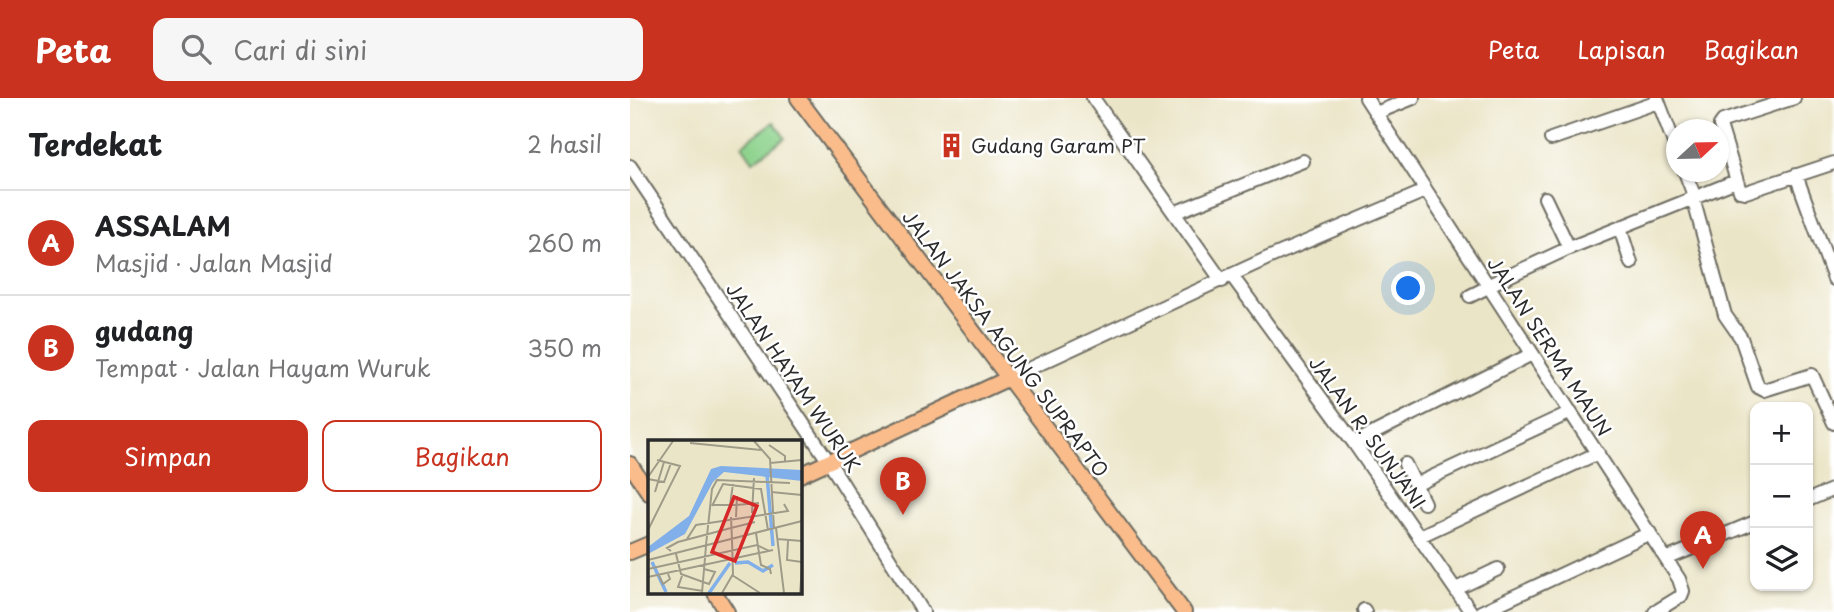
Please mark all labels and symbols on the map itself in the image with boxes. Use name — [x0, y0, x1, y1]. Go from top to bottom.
north arrow — [1666, 119, 1729, 182]
building icon: Gudang Garam PT — [937, 131, 965, 159]
place label: Gudang Garam PT — [971, 131, 1146, 159]
street label: JALAN JAKSA AGUNG SUPRAPTO — [896, 204, 1116, 482]
street label: JALAN SERMA MAUN — [1481, 251, 1619, 441]
your location — [1391, 271, 1425, 305]
street label: JALAN HAYAM WURUK — [720, 277, 868, 477]
street label: JALAN R. SUNJANI — [1303, 350, 1433, 514]
inset map — [648, 440, 802, 594]
pin: B — [880, 457, 926, 515]
pin: A — [1680, 511, 1726, 569]

